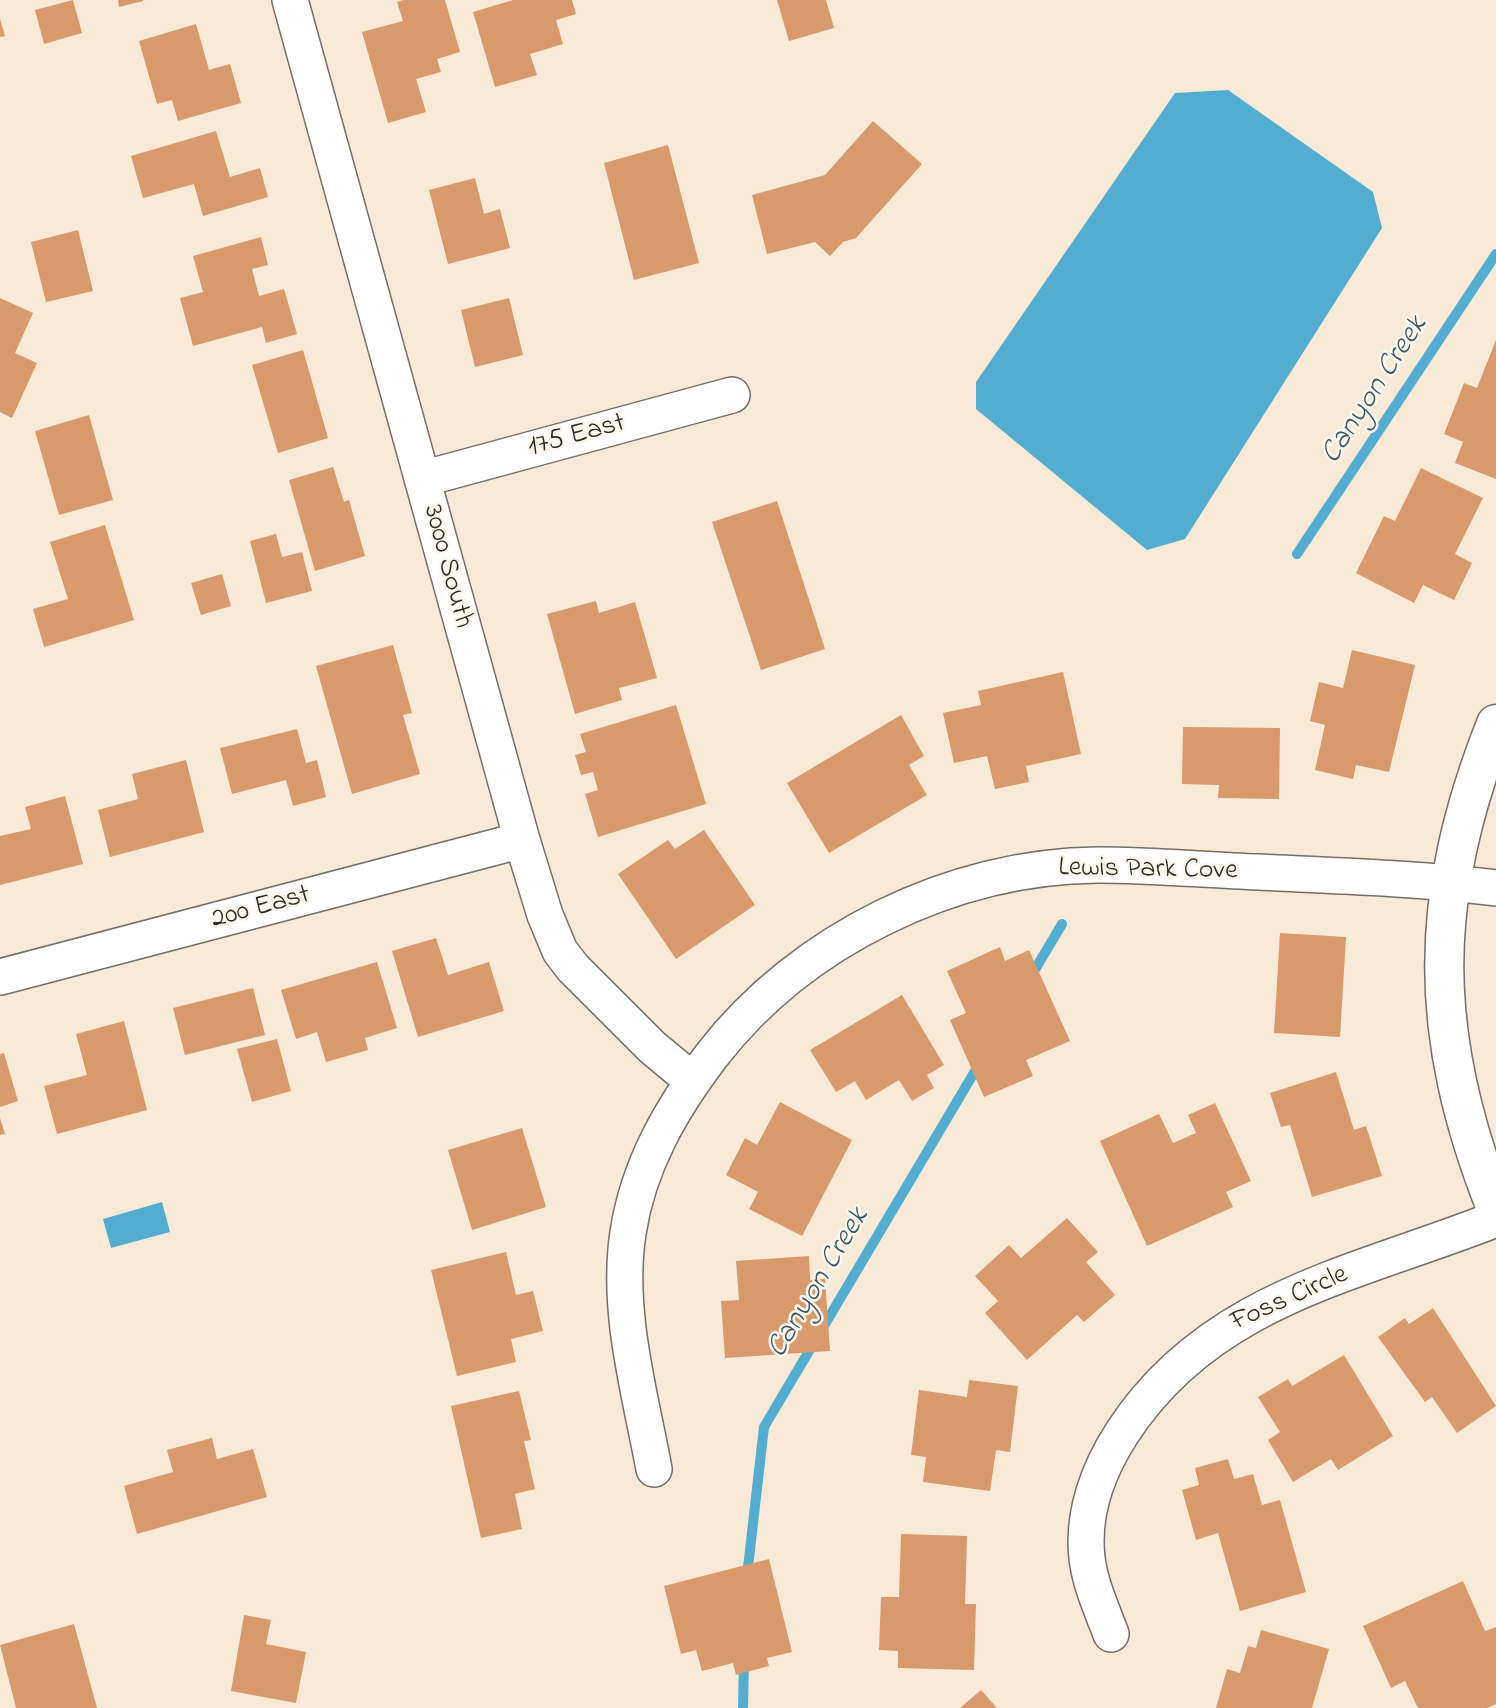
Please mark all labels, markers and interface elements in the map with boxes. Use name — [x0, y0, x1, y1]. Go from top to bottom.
water label: Canyon Creek — [1315, 310, 1437, 472]
street label: 175 East — [525, 408, 629, 466]
street label: 3000 South — [413, 502, 479, 632]
street label: Lewis Park Cove — [1058, 853, 1238, 889]
street label: 200 East — [208, 880, 314, 938]
water label: Canyon Creek — [761, 1202, 879, 1366]
street label: Foss Circle — [1226, 1259, 1354, 1341]

